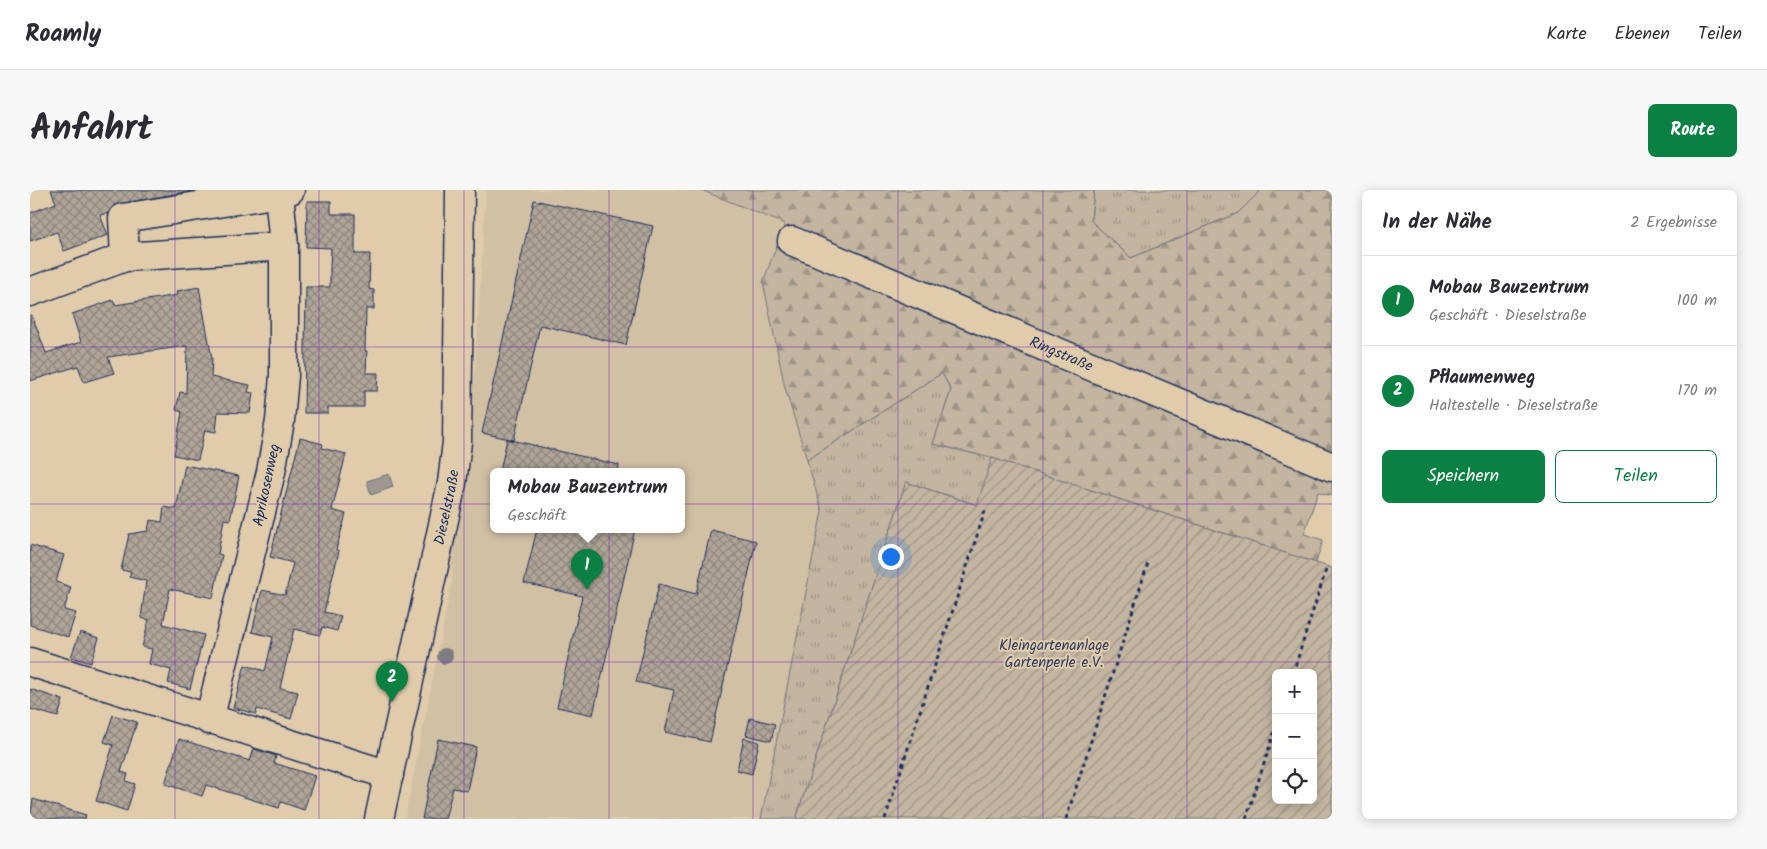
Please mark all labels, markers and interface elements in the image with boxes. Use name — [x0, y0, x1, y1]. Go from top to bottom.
text: Roamly — [25, 15, 101, 54]
text: Karte — [1546, 20, 1587, 49]
text: Ebenen — [1615, 20, 1670, 49]
text: Teilen — [1698, 20, 1742, 49]
text: Anfahrt — [30, 102, 153, 158]
button: Route — [1648, 104, 1737, 157]
text: In der Nähe — [1382, 206, 1492, 239]
text: 2 Ergebnisse — [1630, 210, 1717, 235]
text: Mobau Bauzentrum — [1429, 273, 1589, 303]
text: 1 — [1396, 288, 1400, 313]
text: 100 m — [1677, 288, 1717, 313]
text: Geschäft · Dieselstraße — [1429, 303, 1587, 328]
street label: Ringstraße — [1025, 331, 1097, 379]
text: Pflaumenweg — [1429, 363, 1535, 393]
text: 2 — [1393, 378, 1403, 403]
text: 170 m — [1677, 378, 1717, 403]
text: Haltestelle · Dieselstraße — [1429, 393, 1598, 418]
street label: Aprikosenweg — [247, 442, 287, 529]
button: Speichern — [1382, 450, 1545, 503]
button: Teilen — [1555, 450, 1717, 503]
street label: Dieselstraße — [428, 468, 467, 547]
popup — [490, 468, 685, 533]
text: Mobau Bauzentrum — [508, 473, 667, 503]
text: Geschäft — [508, 503, 567, 528]
your location — [878, 544, 904, 570]
pin: 1 — [571, 549, 603, 590]
park label: Kleingartenanlage Gartenperle e.V. — [999, 634, 1109, 675]
pin: 2 — [376, 661, 408, 702]
map controls — [1272, 669, 1317, 804]
button: + — [1272, 669, 1317, 714]
button: − — [1272, 714, 1317, 759]
button: locate — [1272, 759, 1317, 804]

